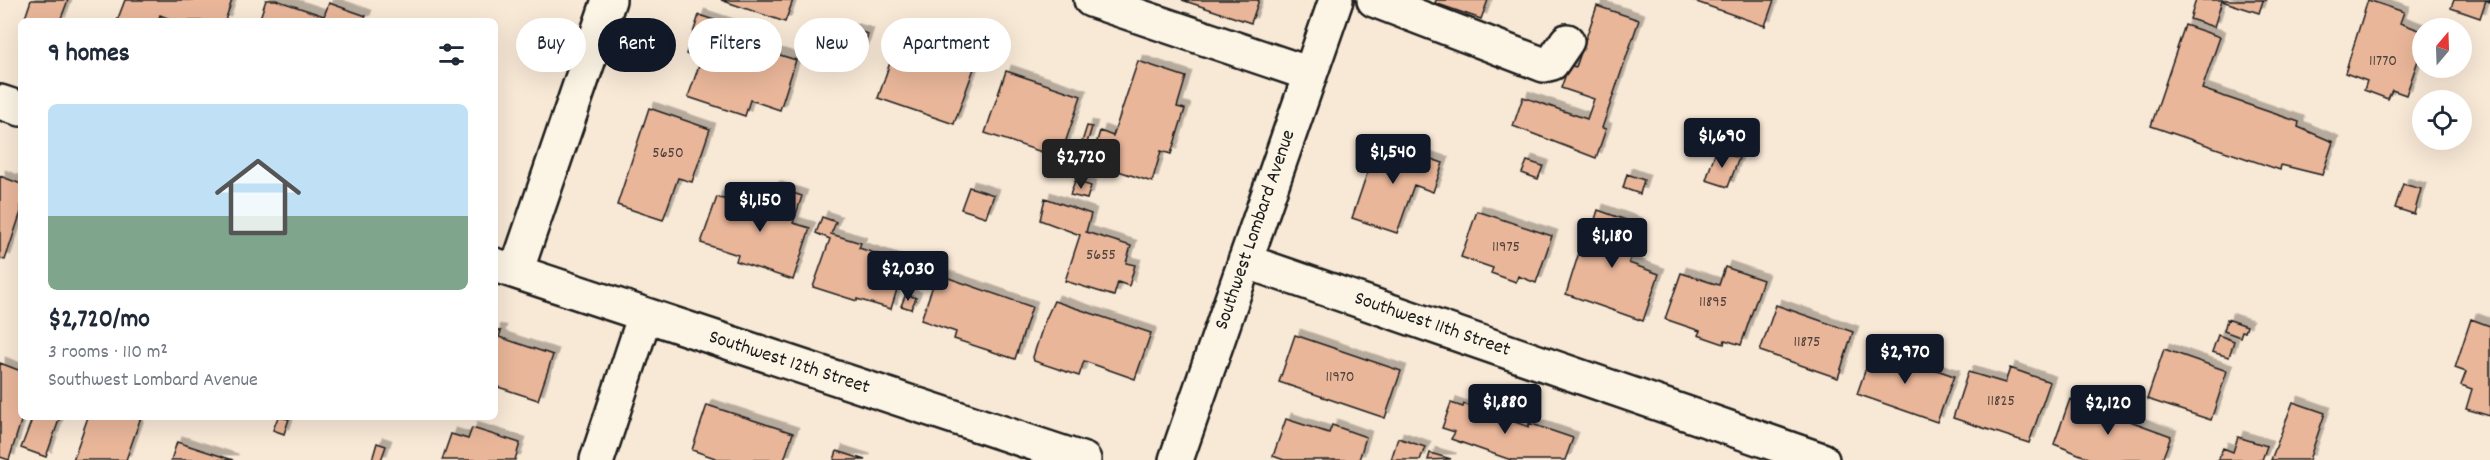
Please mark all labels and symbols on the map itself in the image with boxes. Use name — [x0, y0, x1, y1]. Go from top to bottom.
north arrow — [2412, 18, 2472, 78]
house number: 11770 — [2369, 50, 2397, 73]
pin: $1,690 — [1673, 118, 1771, 169]
street label: Southwest Lombard Avenue — [1209, 126, 1303, 334]
pin: $1,540 — [1344, 134, 1442, 185]
pin: $2,720 — [1032, 139, 1130, 190]
house number: 5650 — [652, 142, 684, 165]
pin: $1,150 — [711, 182, 809, 233]
pin: $1,180 — [1563, 218, 1661, 269]
house number: 11975 — [1492, 236, 1520, 259]
house number: 5655 — [1086, 244, 1116, 267]
pin: $2,030 — [859, 251, 957, 302]
street label: Southwest 11th Street — [1350, 285, 1514, 365]
house number: 11895 — [1699, 291, 1727, 314]
street label: Southwest 12th Street — [705, 324, 873, 402]
house number: 11875 — [1794, 331, 1820, 354]
pin: $2,970 — [1856, 334, 1954, 385]
house number: 11970 — [1325, 366, 1355, 389]
pin: $1,880 — [1456, 384, 1554, 435]
pin: $2,120 — [2059, 385, 2157, 436]
house number: 11825 — [1987, 390, 2015, 413]

